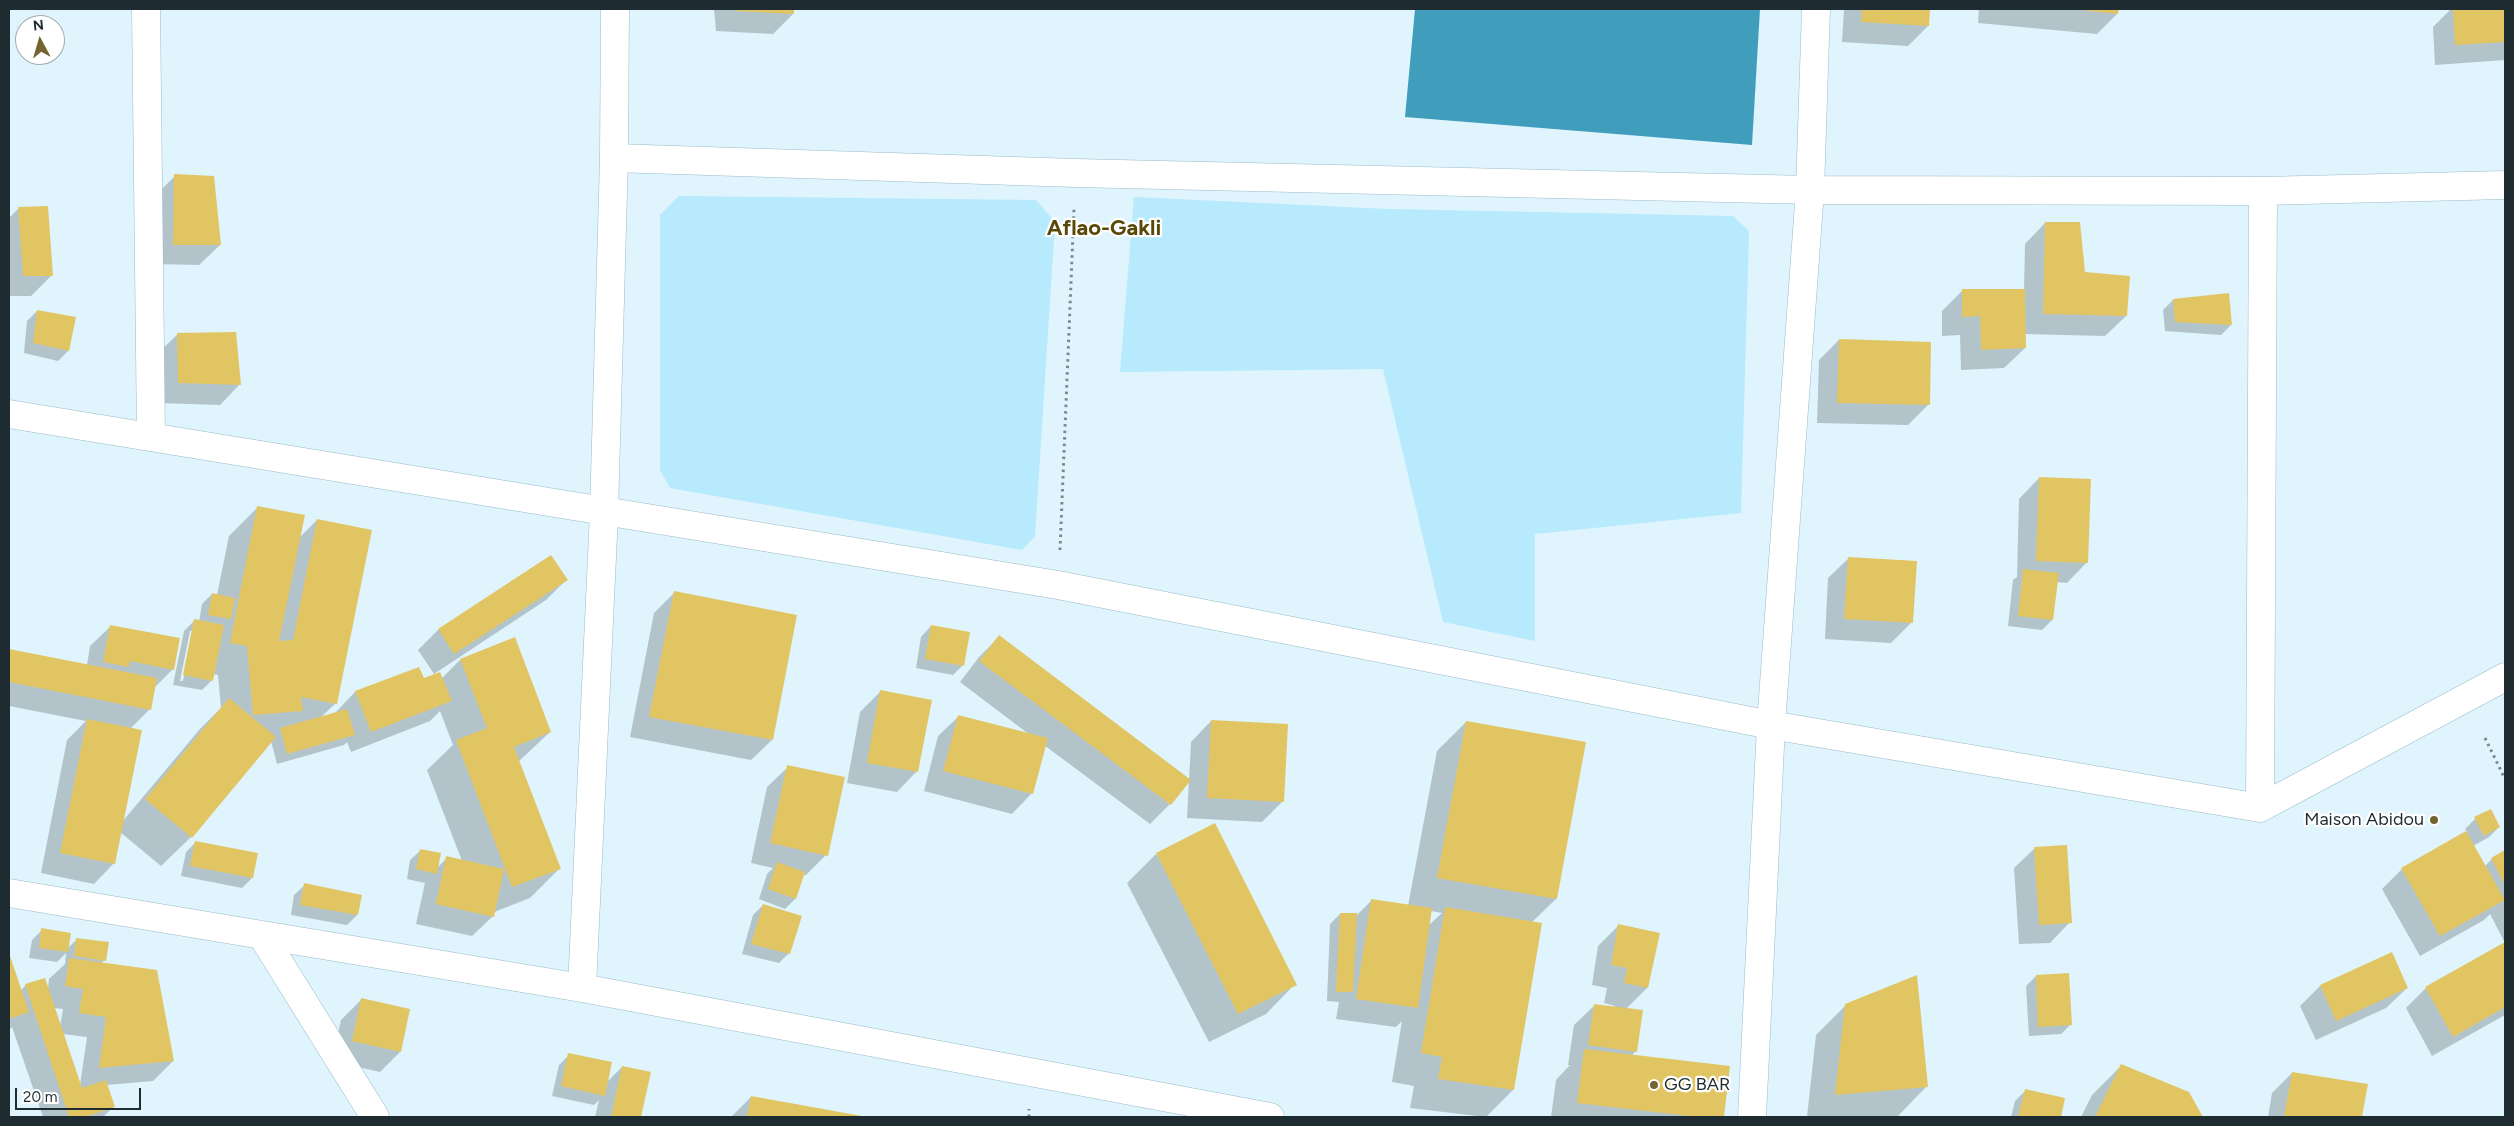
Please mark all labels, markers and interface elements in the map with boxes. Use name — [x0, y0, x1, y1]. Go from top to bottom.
north arrow — [15, 15, 65, 65]
text: N — [32, 17, 45, 35]
district label: Aflao-Gakli — [1047, 216, 1161, 242]
place label: Maison Abidou — [2304, 809, 2424, 831]
marker: Maison Abidou — [2428, 814, 2440, 826]
place label: GG BAR — [1664, 1074, 1730, 1096]
scale bar — [18, 1078, 144, 1110]
marker: GG BAR — [1648, 1079, 1660, 1091]
text: 20 m — [23, 1088, 57, 1106]

